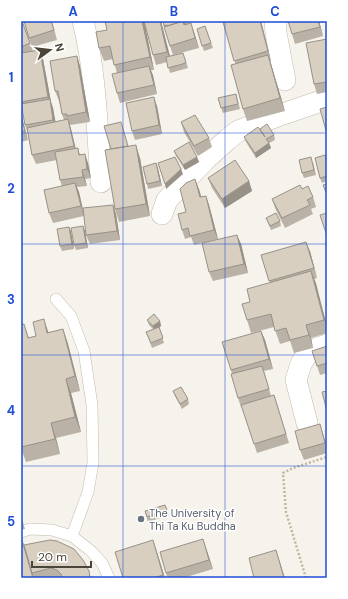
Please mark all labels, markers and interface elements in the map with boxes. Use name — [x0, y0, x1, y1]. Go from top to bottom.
text: A — [68, 3, 78, 20]
text: B — [170, 3, 178, 20]
text: C — [270, 3, 280, 20]
north arrow — [30, 30, 70, 70]
text: N — [52, 42, 67, 53]
text: 1 — [9, 69, 13, 86]
text: 2 — [7, 180, 15, 197]
text: 3 — [7, 291, 15, 308]
text: 4 — [7, 402, 15, 419]
place label: The University of Thi Ta Ku Buddha — [149, 506, 236, 533]
text: 5 — [7, 513, 15, 530]
marker: The University of Thi Ta Ku Buddha — [136, 514, 146, 524]
scale bar — [32, 543, 91, 569]
text: 20 m — [38, 549, 67, 565]

